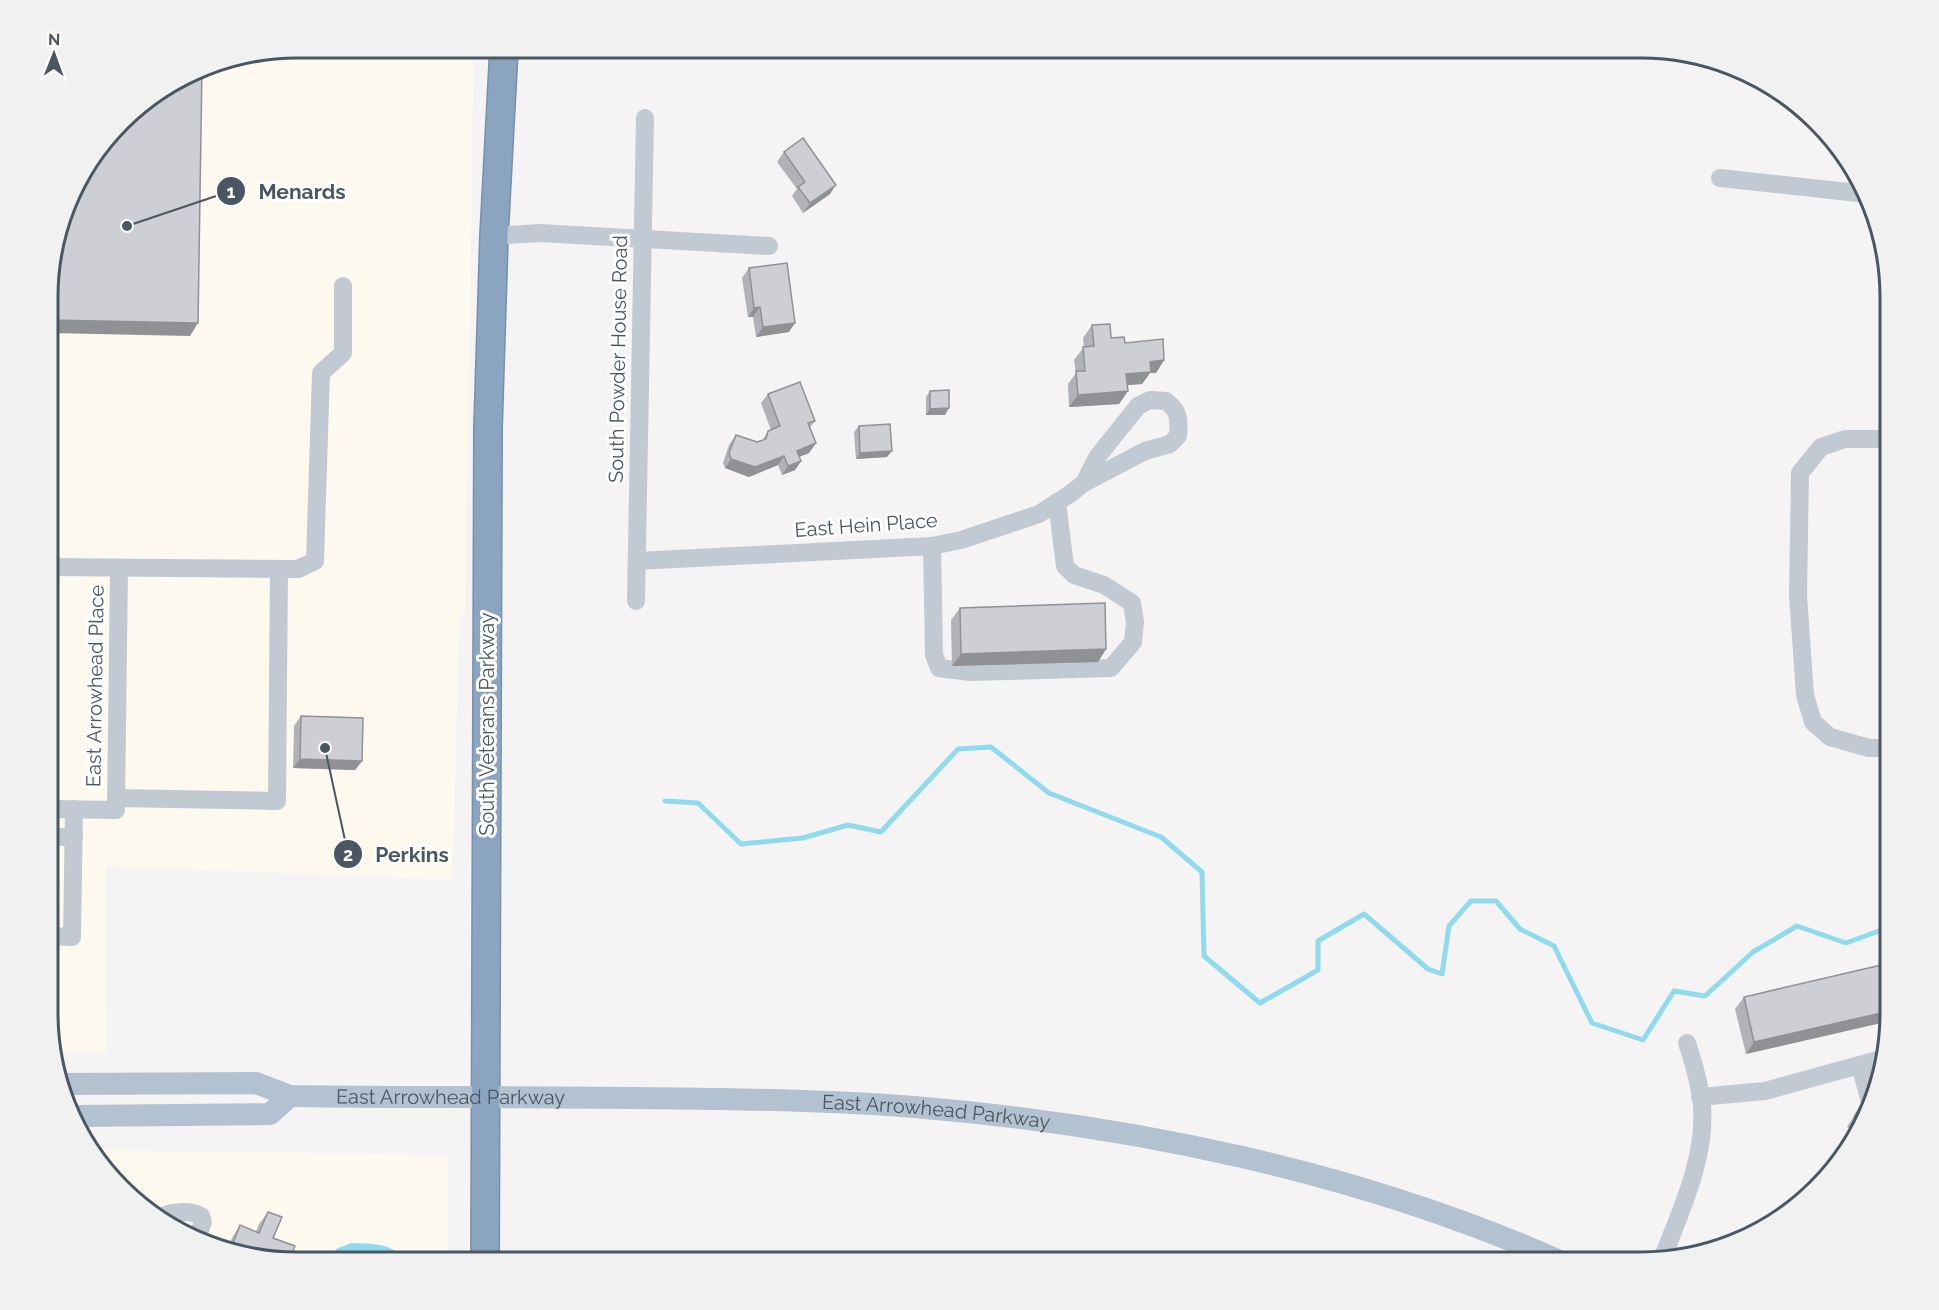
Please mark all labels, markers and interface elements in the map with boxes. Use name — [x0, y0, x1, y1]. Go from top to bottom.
north arrow — [24, 24, 84, 84]
text: N — [48, 30, 61, 49]
callout: Menards — [216, 172, 357, 211]
text: Menards — [258, 179, 346, 204]
text: 1 — [227, 181, 236, 202]
street label: South Powder House Road — [604, 235, 632, 483]
street label: East Hein Place — [794, 508, 939, 542]
street label: East Arrowhead Place — [81, 584, 109, 787]
street label: South Veterans Parkway — [475, 612, 499, 836]
callout: Perkins — [333, 835, 460, 874]
text: Perkins — [375, 842, 449, 867]
text: 2 — [343, 844, 353, 865]
street label: East Arrowhead Parkway — [336, 1085, 565, 1109]
street label: East Arrowhead Parkway — [821, 1090, 1052, 1134]

